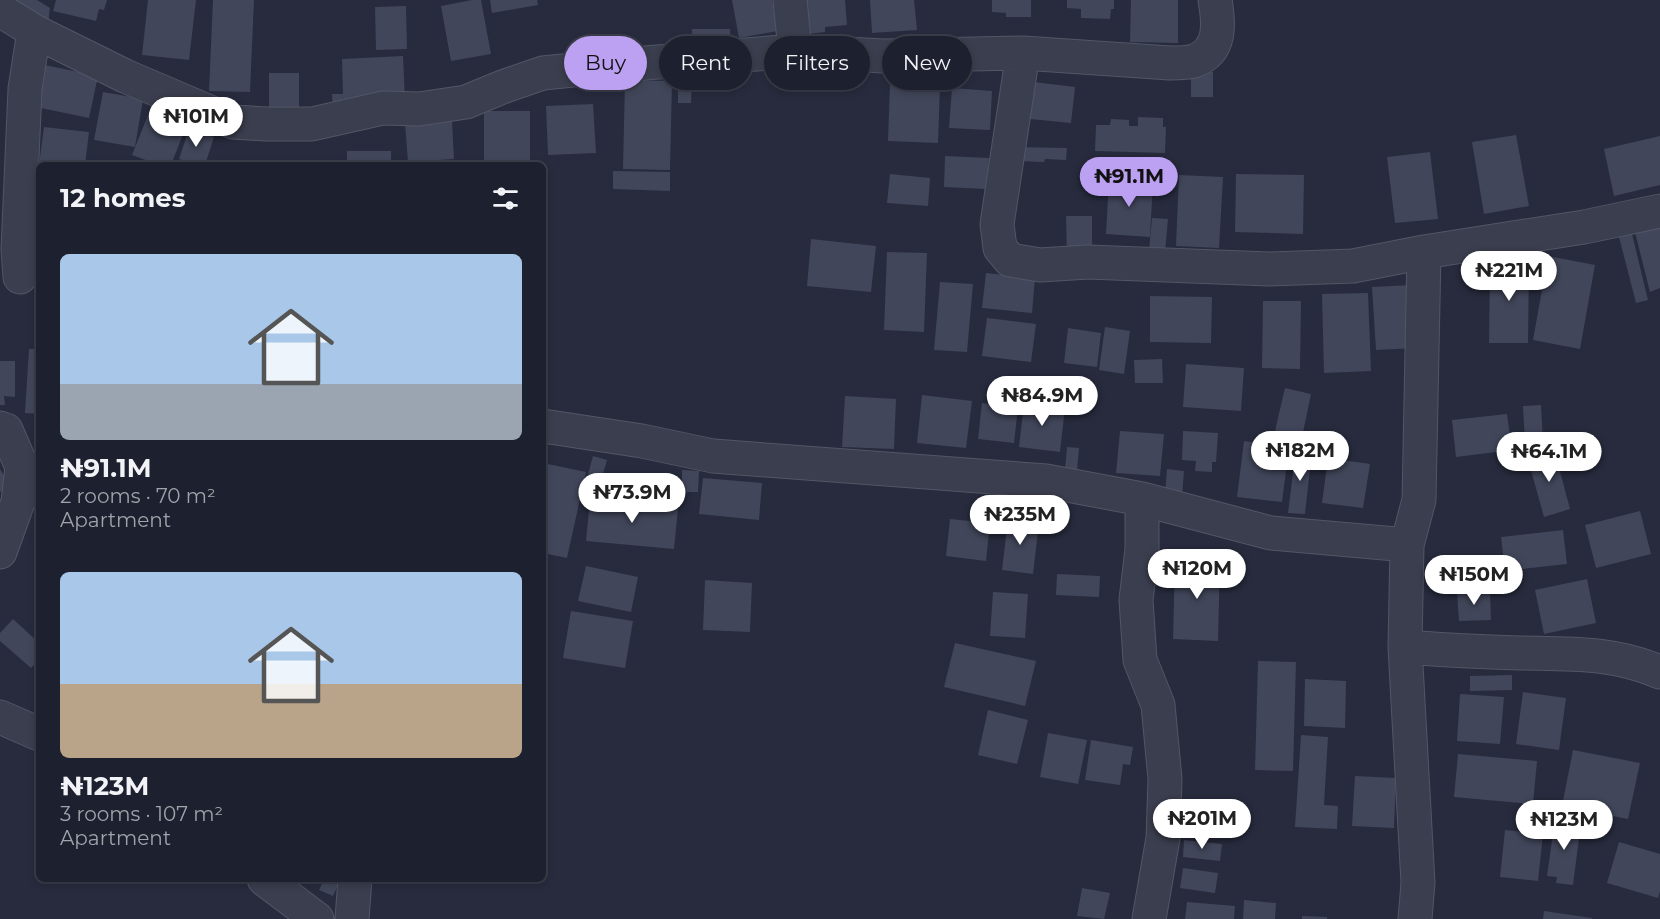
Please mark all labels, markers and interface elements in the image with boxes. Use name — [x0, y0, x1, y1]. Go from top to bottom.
chip: Buy — [564, 36, 647, 90]
chip: Rent — [659, 36, 752, 90]
chip: Filters — [764, 36, 870, 90]
chip: New — [882, 36, 972, 90]
pin: ₦101M — [154, 97, 238, 148]
text: ₦101M — [163, 104, 229, 128]
pin: ₦91.1M — [1080, 157, 1178, 208]
text: ₦91.1M — [1094, 164, 1164, 188]
text: 12 homes — [60, 182, 186, 214]
icon: filters — [489, 182, 522, 215]
pin: ₦221M — [1467, 251, 1551, 302]
text: ₦221M — [1475, 258, 1543, 282]
icon: home — [237, 293, 345, 401]
pin: ₦84.9M — [993, 376, 1091, 427]
text: ₦84.9M — [1001, 383, 1083, 407]
pin: ₦182M — [1258, 431, 1342, 482]
pin: ₦64.1M — [1500, 432, 1598, 483]
text: ₦182M — [1265, 438, 1335, 462]
text: ₦64.1M — [1511, 439, 1587, 463]
text: ₦91.1M — [60, 452, 152, 484]
pin: ₦73.9M — [583, 473, 681, 524]
text: ₦73.9M — [592, 480, 672, 504]
text: 2 rooms · 70 m² — [60, 484, 216, 508]
pin: ₦235M — [978, 495, 1062, 546]
text: ₦235M — [984, 502, 1056, 526]
text: Apartment — [60, 508, 171, 532]
pin: ₦120M — [1155, 549, 1239, 600]
pin: ₦150M — [1432, 555, 1516, 606]
text: ₦120M — [1162, 556, 1232, 580]
text: ₦150M — [1439, 562, 1509, 586]
icon: home — [237, 611, 345, 719]
text: ₦123M — [60, 770, 149, 802]
pin: ₦201M — [1160, 799, 1244, 850]
pin: ₦123M — [1522, 800, 1606, 851]
text: 3 rooms · 107 m² — [60, 802, 223, 826]
text: ₦201M — [1167, 806, 1237, 830]
text: ₦123M — [1530, 807, 1598, 831]
text: Apartment — [60, 826, 171, 850]

